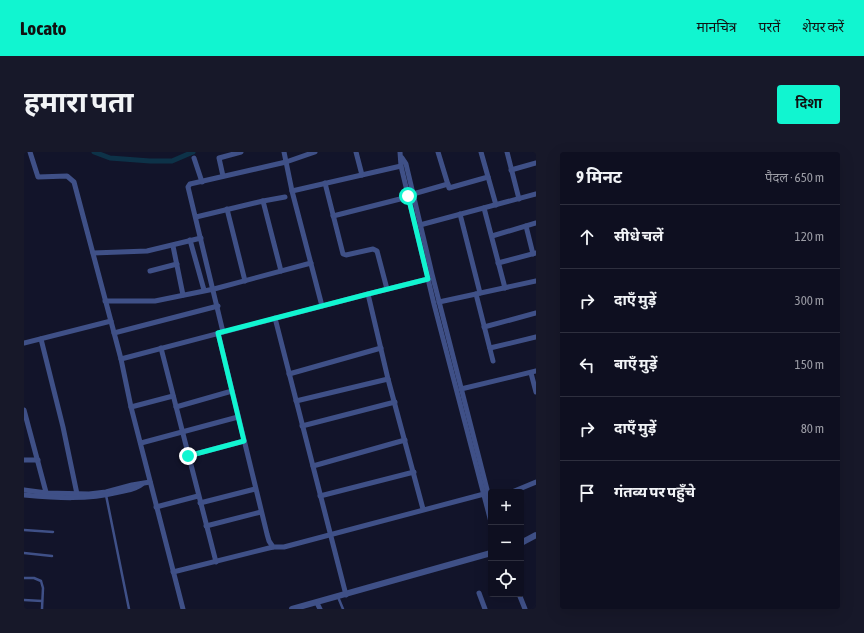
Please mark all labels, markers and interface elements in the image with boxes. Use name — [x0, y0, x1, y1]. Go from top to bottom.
text: Locato — [20, 17, 66, 39]
text: मानचित्र — [697, 19, 737, 35]
text: परतें — [759, 19, 780, 35]
text: शेयर करें — [802, 19, 844, 35]
button: दिशा — [777, 85, 840, 124]
text: हमारा पता — [24, 86, 134, 118]
text: 9 मिनट — [576, 167, 622, 187]
text: पैदल · 650 m — [765, 170, 824, 185]
route start — [399, 187, 417, 205]
icon: ahead — [576, 226, 598, 248]
text: सीधे चलें — [614, 227, 663, 244]
text: 120 m — [795, 229, 824, 244]
icon: right — [576, 290, 598, 312]
text: दाएँ मुड़ें — [614, 291, 656, 308]
text: 300 m — [795, 293, 824, 308]
icon: left — [576, 354, 598, 376]
text: बाएँ मुड़ें — [614, 355, 657, 372]
text: 150 m — [795, 357, 824, 372]
icon: right — [576, 418, 598, 440]
text: दाएँ मुड़ें — [614, 419, 656, 436]
text: 80 m — [801, 421, 824, 436]
route end — [179, 447, 197, 465]
icon: arrive — [576, 482, 598, 504]
text: गंतव्य पर पहुँचे — [614, 483, 695, 500]
map controls — [488, 489, 524, 597]
button: + — [488, 489, 524, 525]
button: − — [488, 525, 524, 561]
button: locate — [488, 561, 524, 597]

